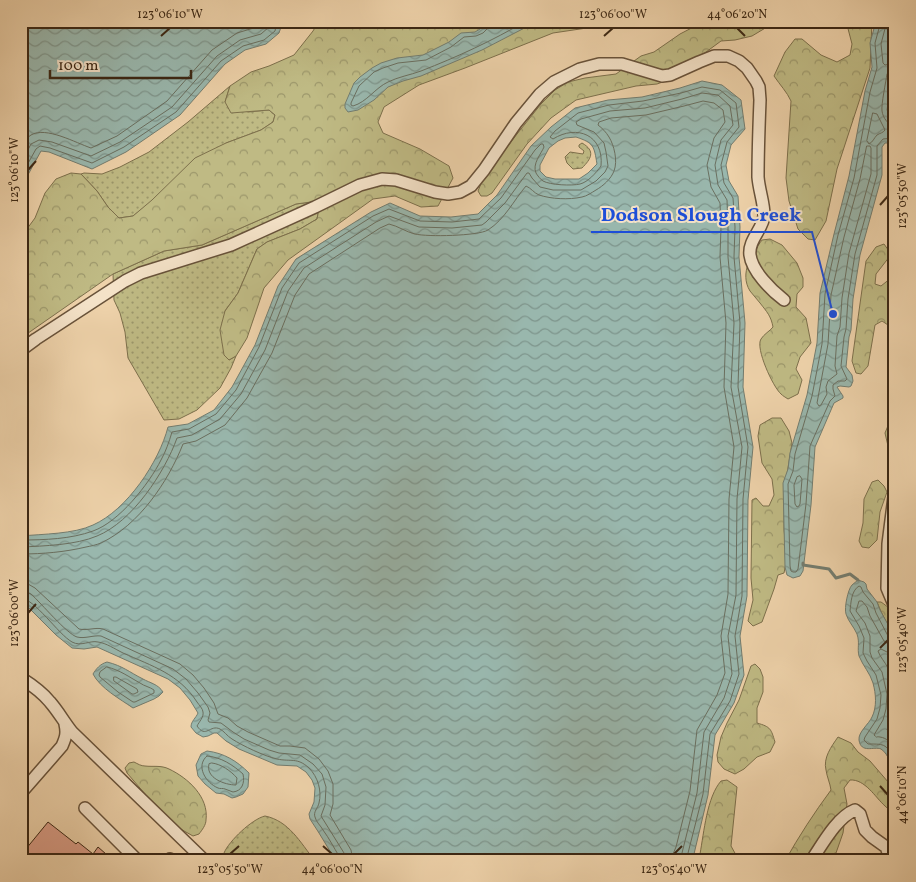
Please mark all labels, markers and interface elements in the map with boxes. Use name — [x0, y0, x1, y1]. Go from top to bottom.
text: 123°06'10"W — [137, 7, 203, 23]
text: 123°06'00"W — [579, 7, 647, 23]
text: 44°06'20"N — [707, 7, 767, 23]
scale bar — [50, 48, 191, 80]
text: 100 m — [58, 56, 98, 77]
text: 123°06'10"W — [7, 137, 23, 203]
text: 123°05'50"W — [895, 163, 911, 229]
callout: Dodson Slough Creek — [591, 197, 812, 232]
text: Dodson Slough Creek — [601, 202, 801, 230]
text: 123°06'00"W — [7, 579, 23, 647]
text: 123°05'40"W — [895, 607, 911, 673]
text: 44°06'10"N — [895, 766, 911, 824]
text: 123°05'50"W — [197, 862, 263, 878]
text: 44°06'00"N — [301, 862, 363, 878]
text: 123°05'40"W — [641, 862, 707, 878]

